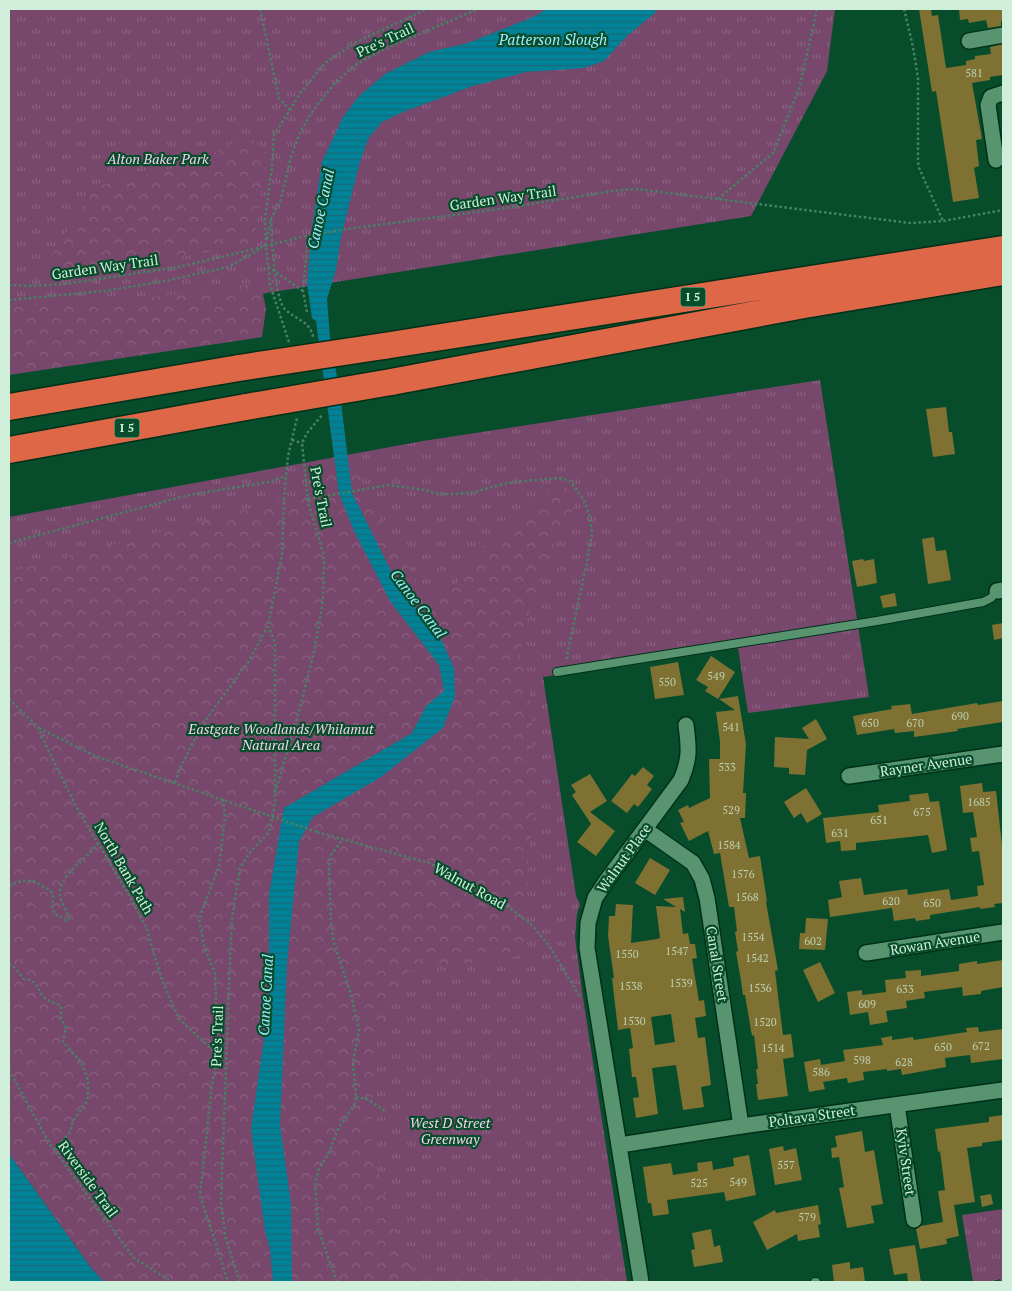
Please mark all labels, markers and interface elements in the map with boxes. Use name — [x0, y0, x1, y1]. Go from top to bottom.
street label: Pre's Trail — [353, 18, 417, 61]
water label: Patterson Slough — [498, 29, 607, 49]
house number: 581 — [965, 66, 983, 80]
park label: Alton Baker Park — [106, 149, 209, 168]
water label: Canoe Canal — [302, 166, 338, 251]
street label: Garden Way Trail — [448, 181, 557, 214]
street label: Garden Way Trail — [50, 250, 159, 283]
road number: I 5 — [680, 288, 706, 306]
road number: I 5 — [114, 418, 140, 438]
street label: Pre's Trail — [306, 465, 337, 529]
water label: Canoe Canal — [386, 565, 452, 643]
house number: 549 — [707, 669, 725, 683]
house number: 550 — [658, 675, 676, 689]
house number: 690 — [951, 709, 969, 723]
house number: 650 — [861, 716, 879, 730]
house number: 670 — [906, 716, 924, 730]
park label: Eastgate Woodlands/Whilamut Natural Area — [187, 719, 374, 754]
house number: 541 — [722, 720, 740, 734]
street label: Rayner Avenue — [879, 749, 973, 780]
house number: 533 — [718, 760, 736, 774]
house number: 1685 — [967, 795, 991, 809]
house number: 529 — [722, 803, 740, 817]
house number: 675 — [913, 805, 931, 819]
house number: 651 — [870, 813, 888, 827]
street label: North Bank Path — [90, 818, 159, 917]
street label: Walnut Place — [592, 819, 655, 896]
house number: 631 — [831, 826, 849, 840]
house number: 1584 — [717, 838, 741, 852]
street label: Walnut Road — [431, 858, 510, 913]
house number: 1576 — [731, 867, 755, 881]
house number: 1568 — [735, 890, 759, 904]
house number: 620 — [882, 894, 900, 908]
house number: 650 — [923, 896, 941, 910]
street label: Canal Street — [702, 925, 733, 1004]
street label: Rowan Avenue — [889, 926, 981, 959]
house number: 1554 — [741, 930, 765, 944]
house number: 602 — [804, 934, 822, 948]
house number: 1547 — [665, 944, 689, 958]
house number: 1550 — [615, 947, 639, 961]
house number: 1542 — [745, 951, 769, 965]
water label: Canoe Canal — [253, 953, 277, 1036]
house number: 1539 — [669, 976, 693, 990]
house number: 1538 — [619, 979, 643, 993]
house number: 1536 — [748, 981, 772, 995]
house number: 633 — [896, 982, 914, 996]
house number: 609 — [858, 997, 876, 1011]
street label: Pre's Trail — [206, 1005, 227, 1067]
house number: 1530 — [622, 1014, 646, 1028]
house number: 1520 — [753, 1015, 777, 1029]
house number: 672 — [972, 1039, 990, 1053]
house number: 650 — [934, 1040, 952, 1054]
house number: 1514 — [761, 1041, 785, 1055]
house number: 598 — [853, 1053, 871, 1067]
house number: 628 — [895, 1055, 913, 1069]
house number: 586 — [812, 1065, 830, 1079]
street label: Poltava Street — [767, 1100, 857, 1131]
park label: West D Street Greenway — [410, 1113, 491, 1148]
street label: Kyiv Street — [892, 1127, 921, 1197]
street label: Riverside Trail — [54, 1137, 123, 1221]
house number: 557 — [777, 1158, 795, 1172]
house number: 549 — [729, 1175, 747, 1189]
house number: 525 — [690, 1176, 708, 1190]
house number: 579 — [798, 1210, 816, 1224]

